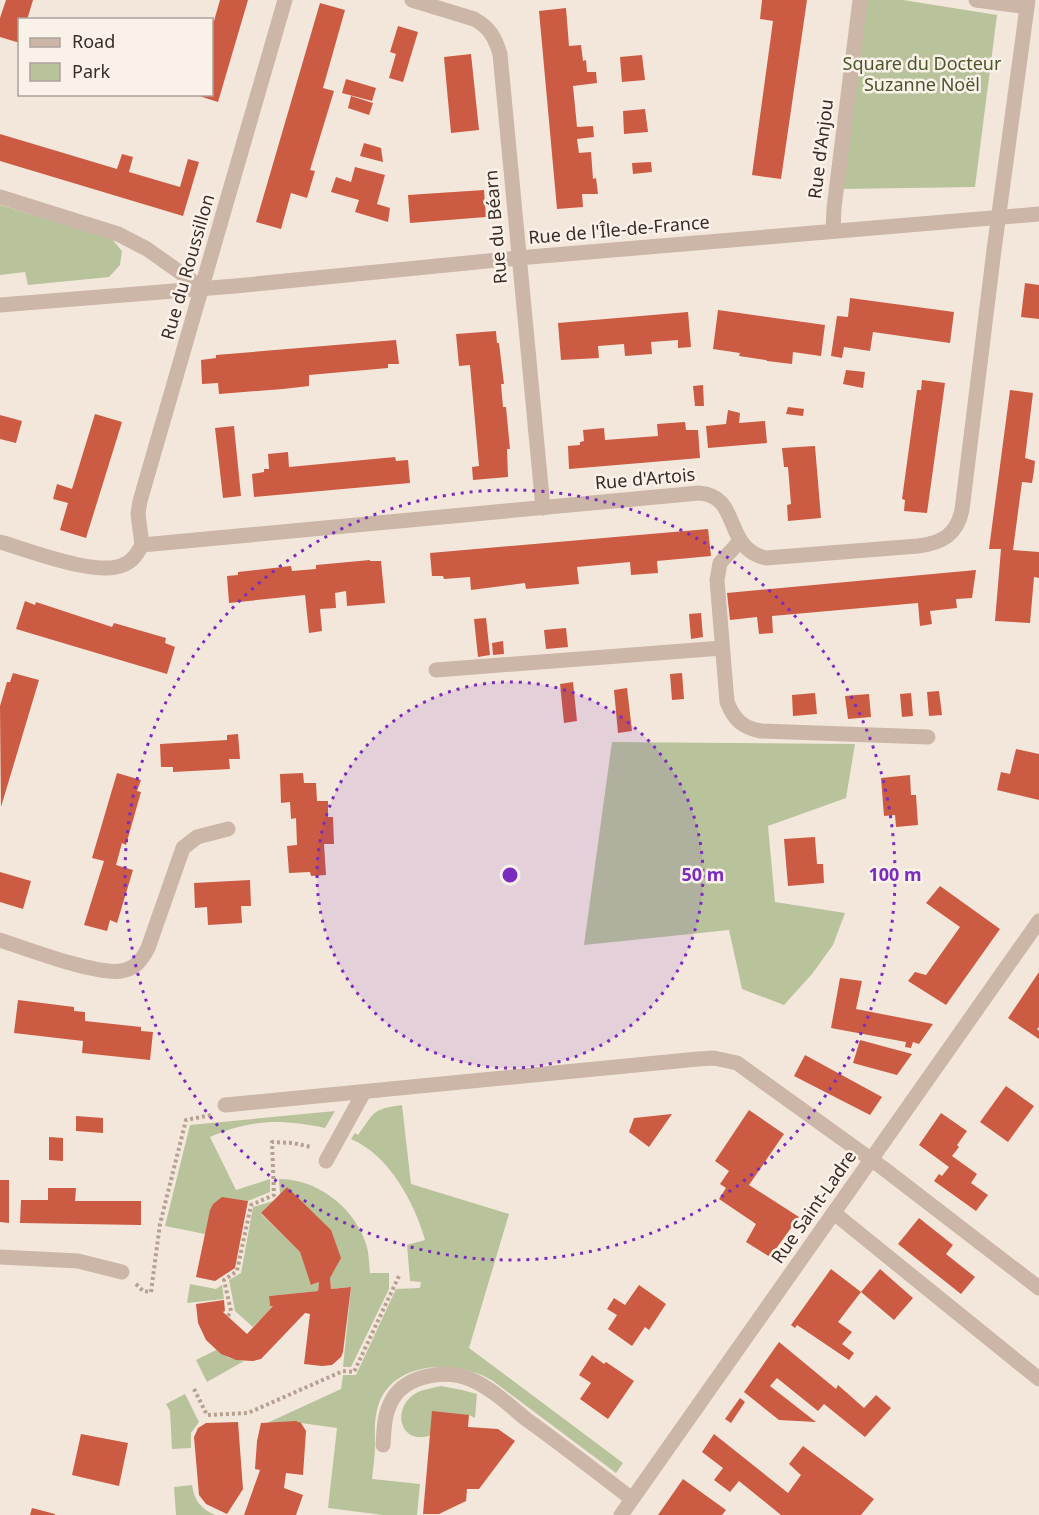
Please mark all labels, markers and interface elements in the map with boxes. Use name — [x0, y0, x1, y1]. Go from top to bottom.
legend — [18, 18, 213, 96]
text: Road — [72, 29, 115, 53]
park label: Square du Docteur Suzanne Noël — [843, 51, 1002, 96]
text: Park — [72, 59, 110, 83]
street label: Rue d'Anjou — [802, 98, 838, 200]
street label: Rue du Béarn — [478, 169, 512, 285]
street label: Rue du Roussillon — [155, 191, 219, 342]
street label: Rue de l'Île-de-France — [527, 209, 711, 249]
street label: Rue d'Artois — [594, 462, 696, 494]
text: 50 m — [682, 862, 724, 886]
text: 100 m — [868, 862, 922, 886]
centre of rings — [500, 865, 520, 885]
street label: Rue Saint-Ladre — [765, 1145, 861, 1268]

